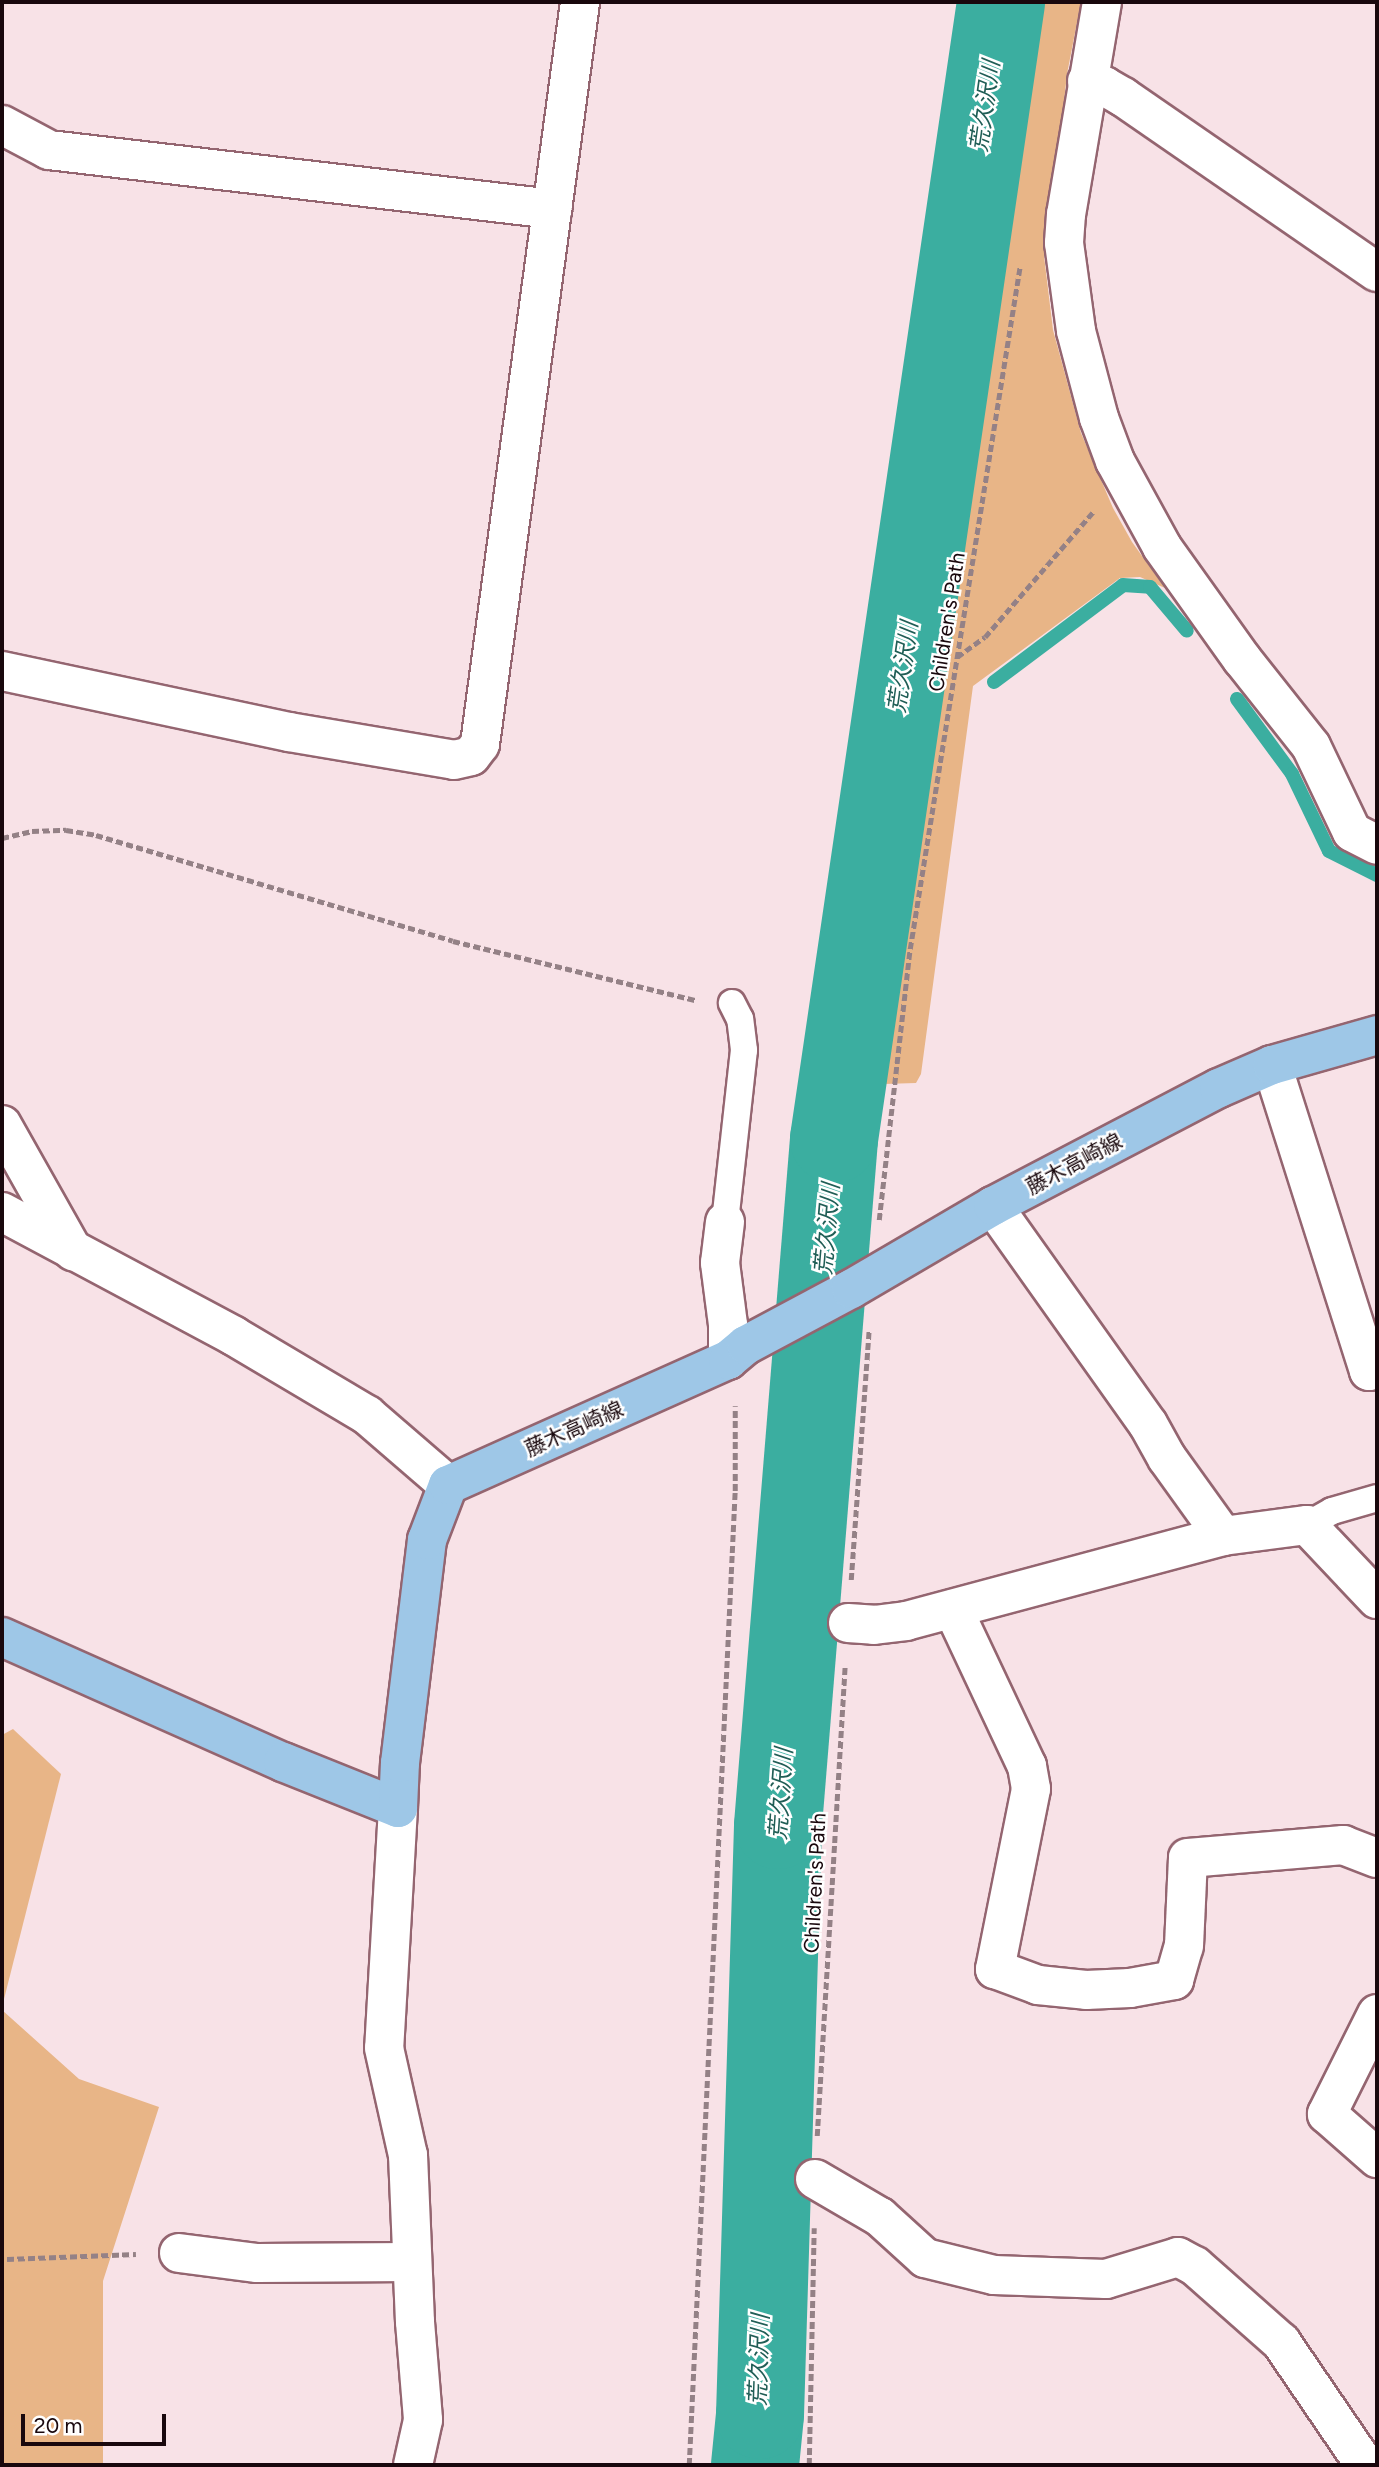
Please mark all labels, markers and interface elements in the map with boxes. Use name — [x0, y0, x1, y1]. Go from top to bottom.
water label: 荒久沢川 — [965, 59, 1005, 153]
street label: Children's Path — [924, 551, 970, 693]
water label: 荒久沢川 — [883, 620, 923, 714]
street label: 藤木高崎線 — [1022, 1128, 1126, 1200]
water label: 荒久沢川 — [809, 1182, 845, 1276]
street label: 藤木高崎線 — [521, 1396, 627, 1462]
water label: 荒久沢川 — [764, 1747, 798, 1841]
street label: Children's Path — [799, 1812, 831, 1954]
water label: 荒久沢川 — [744, 2314, 774, 2406]
scale bar — [24, 2400, 170, 2444]
text: 20 m — [34, 2413, 82, 2438]

